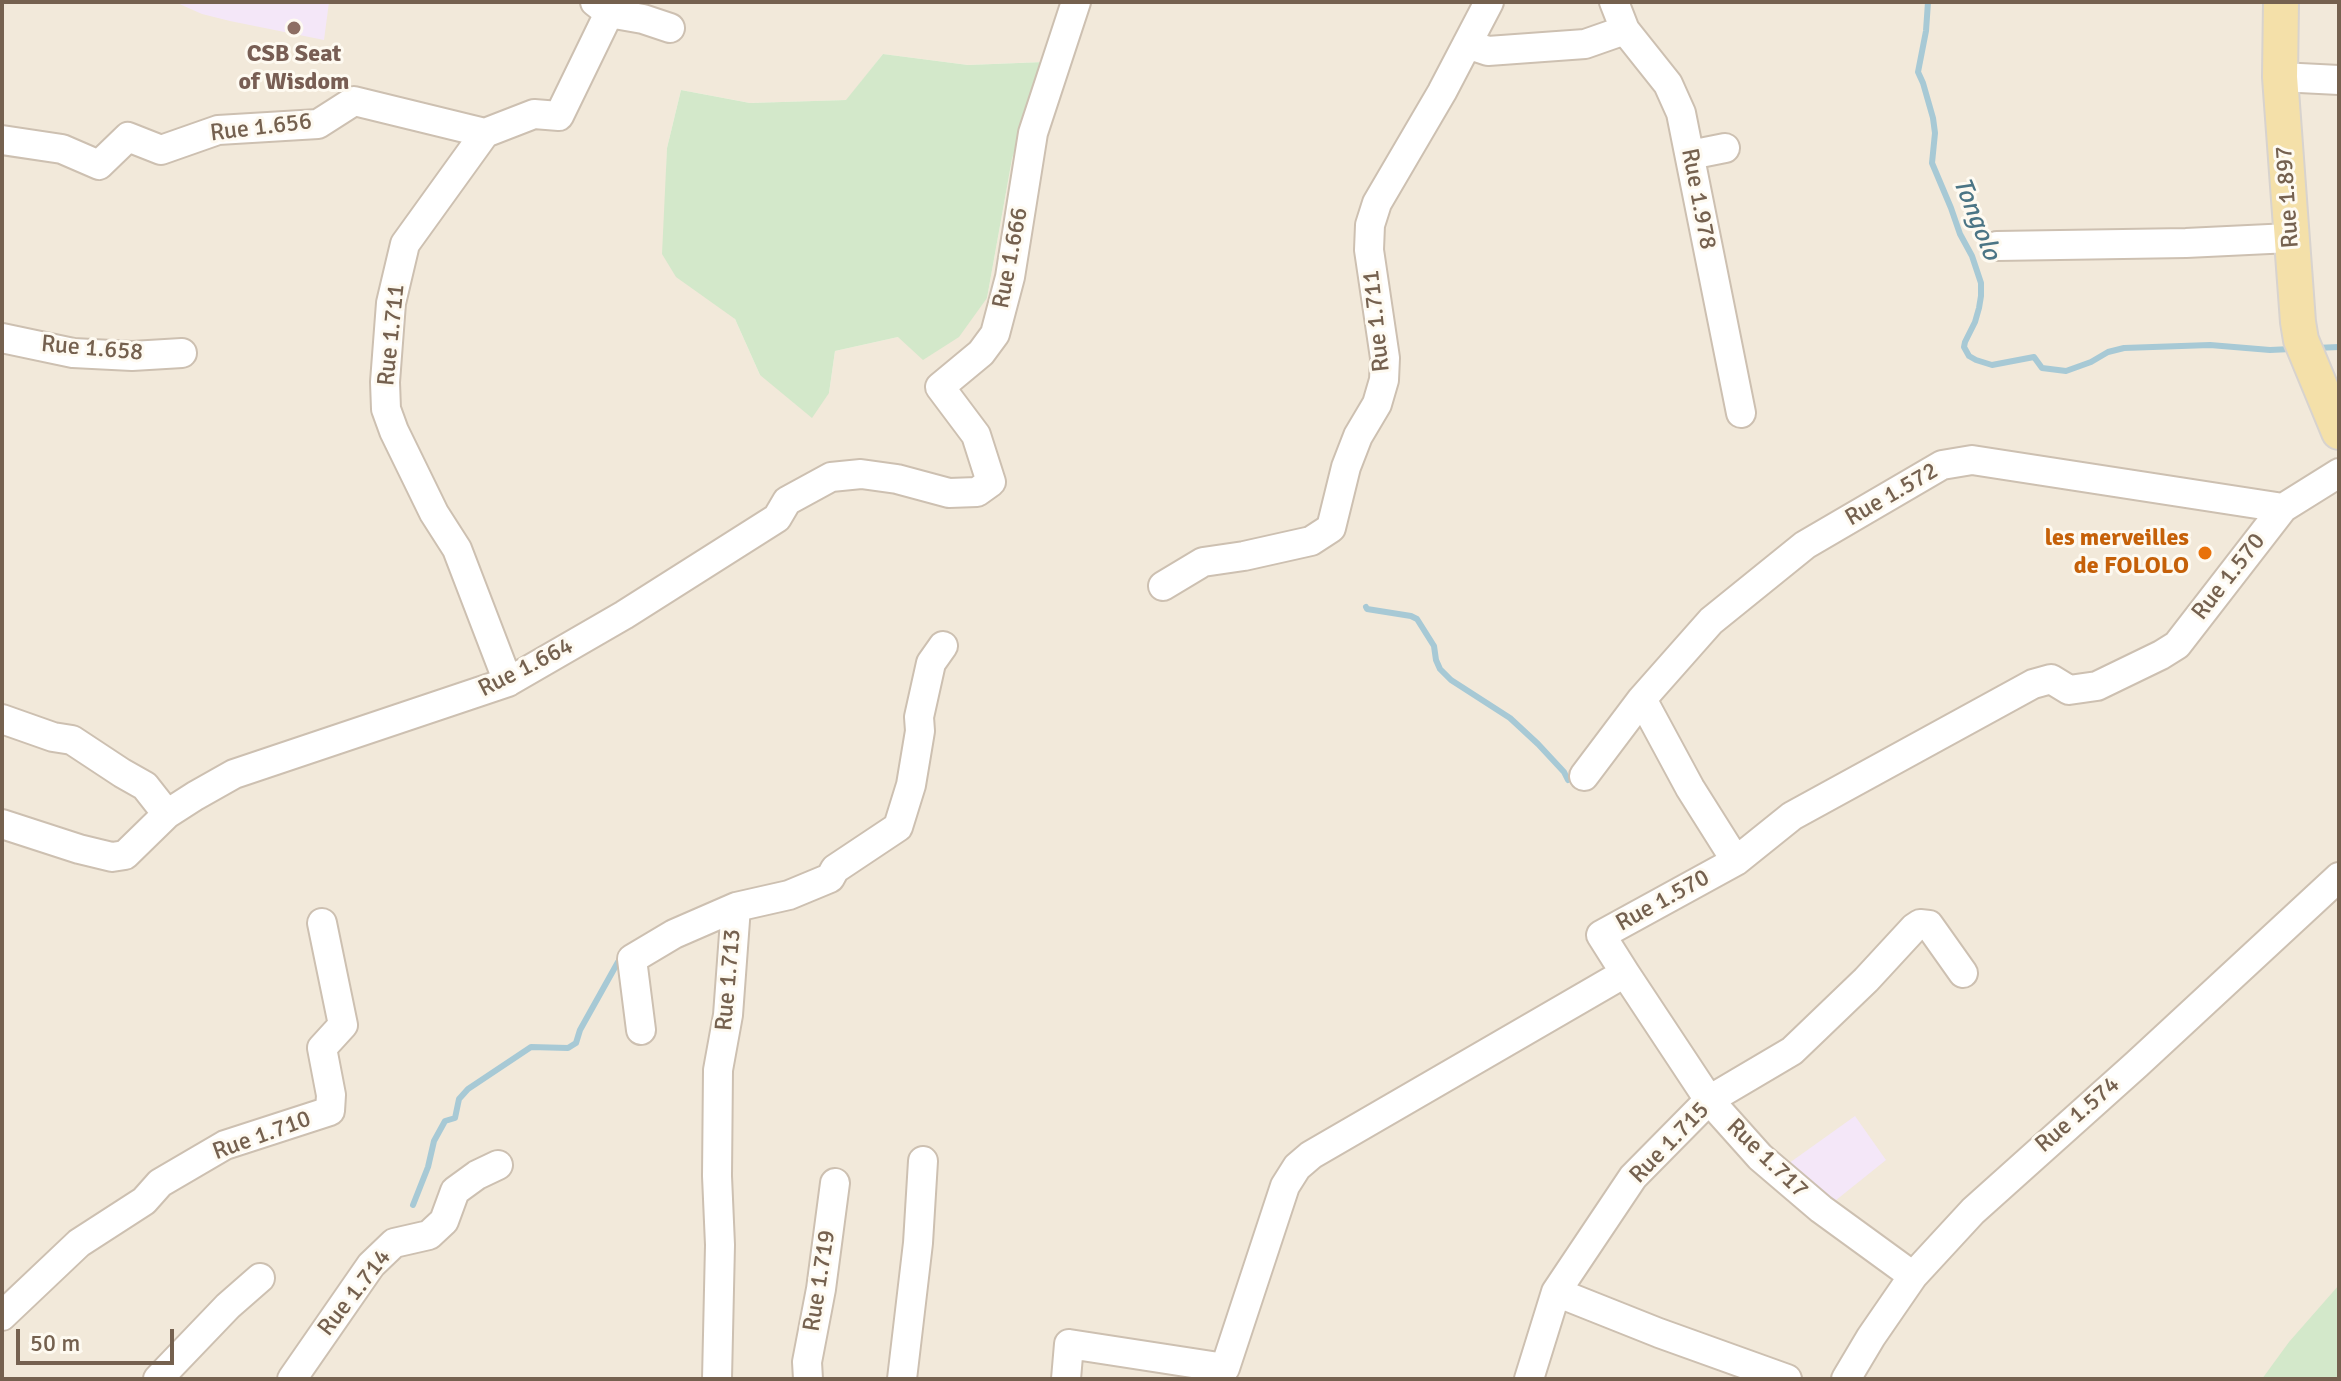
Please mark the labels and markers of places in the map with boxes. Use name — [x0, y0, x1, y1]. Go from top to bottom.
marker: CSB Seat of Wisdom — [285, 19, 303, 37]
place label: CSB Seat of Wisdom — [239, 41, 349, 97]
place label: les merveilles de FOLOLO — [2045, 525, 2189, 581]
marker: les merveilles de FOLOLO — [2196, 544, 2214, 562]

